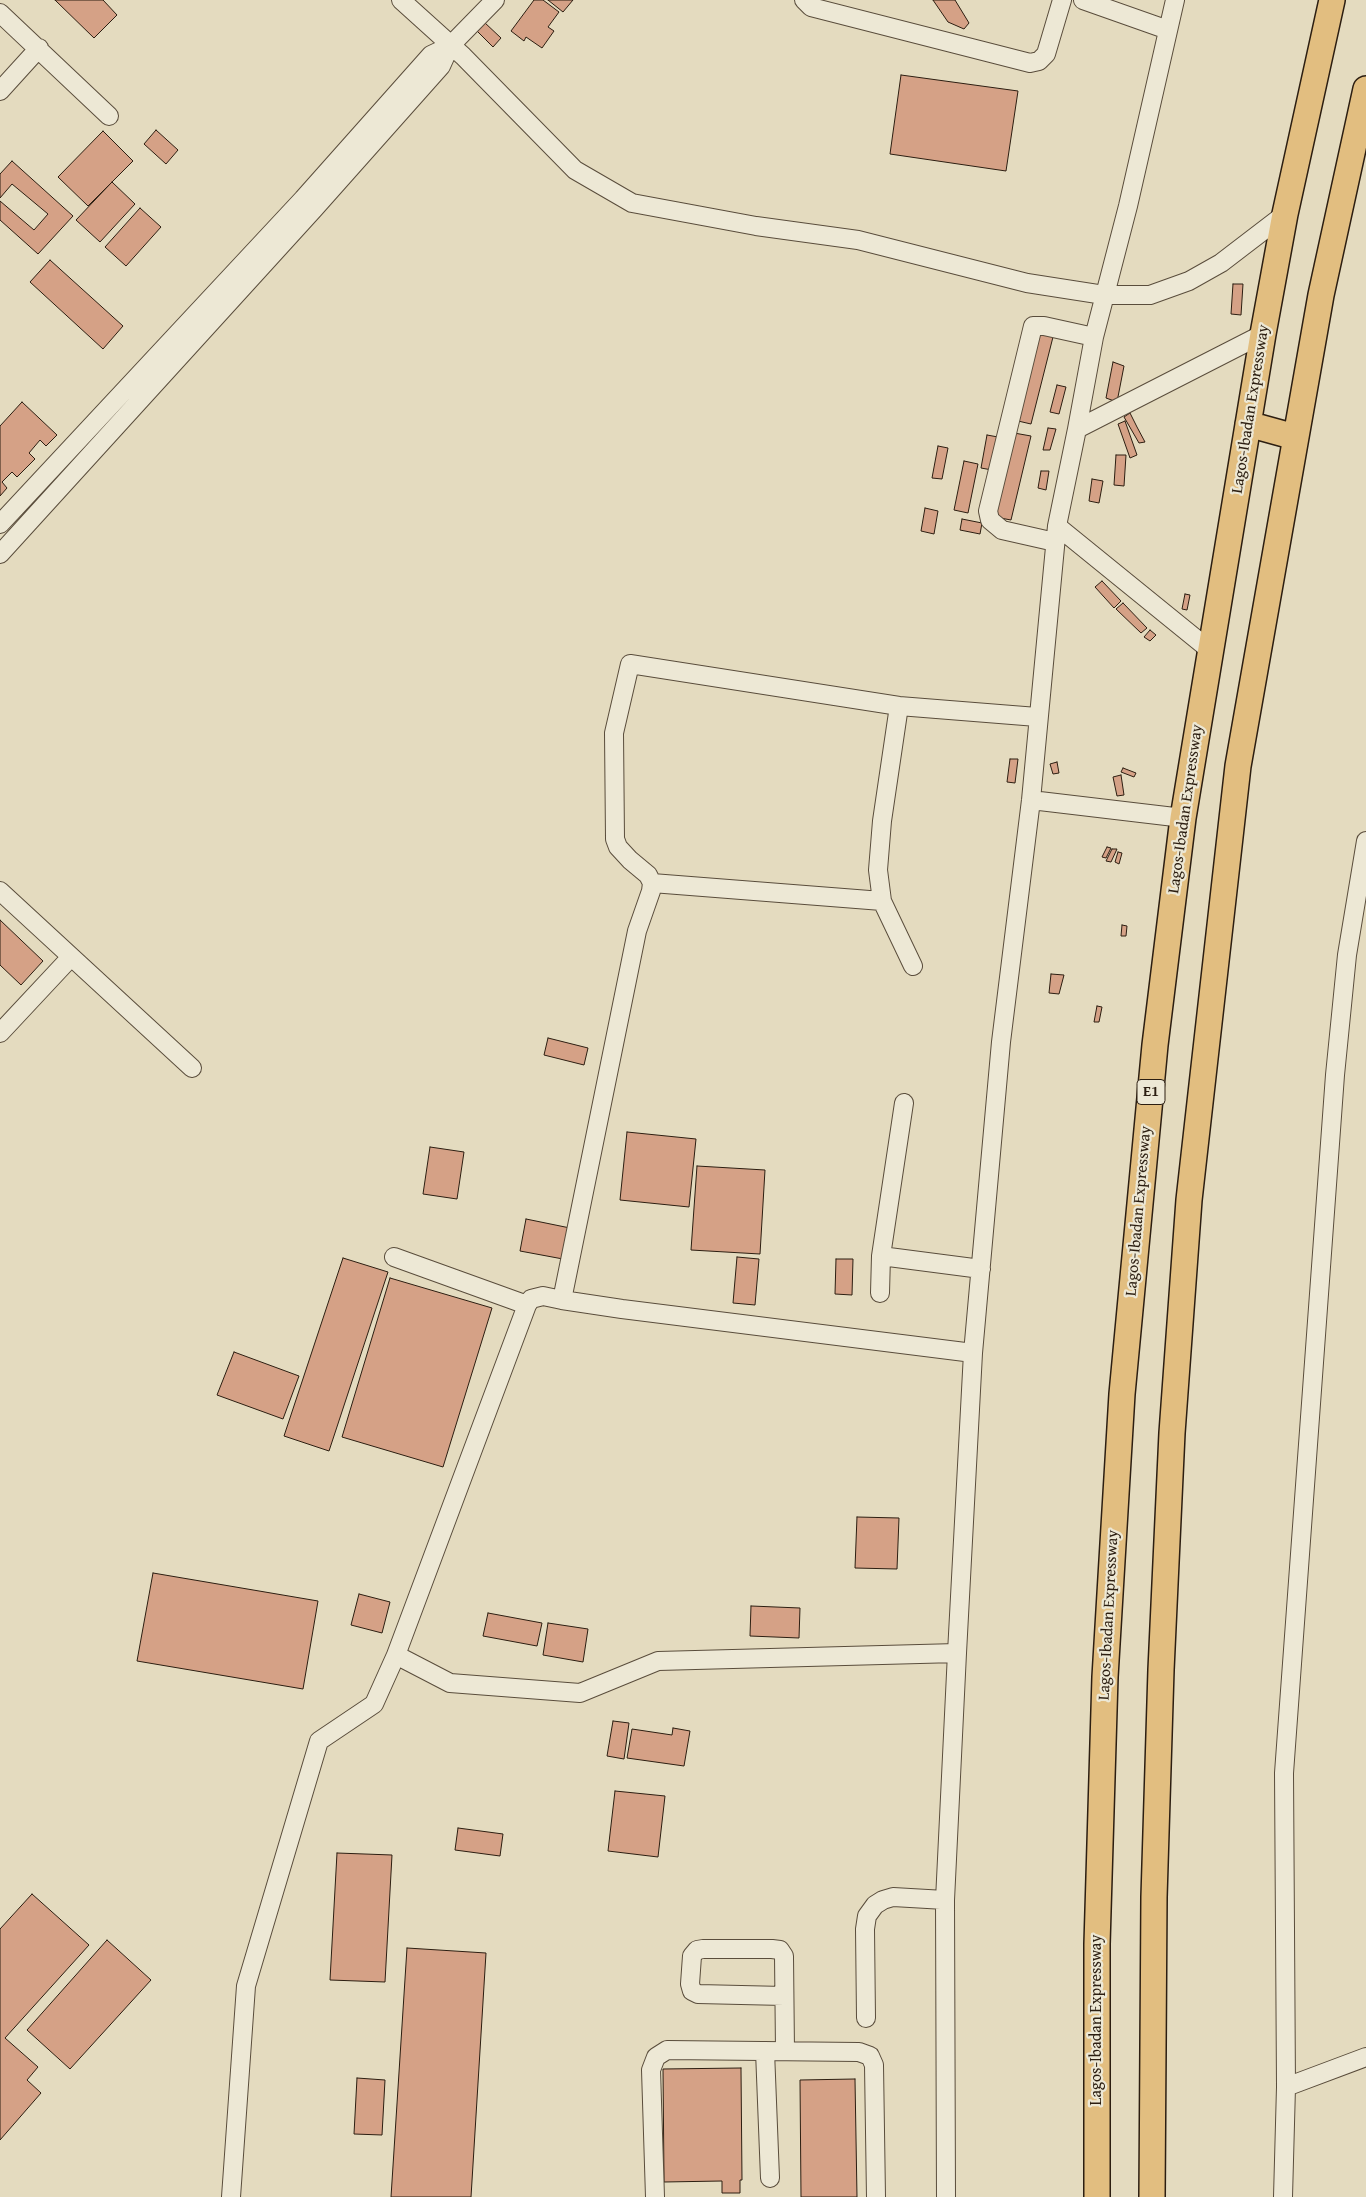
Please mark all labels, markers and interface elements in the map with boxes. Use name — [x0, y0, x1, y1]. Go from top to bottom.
street label: Lagos-Ibadan Expressway — [1228, 323, 1274, 495]
street label: Lagos-Ibadan Expressway — [1165, 723, 1207, 895]
road number: E1 — [1137, 1080, 1165, 1104]
street label: Lagos-Ibadan Expressway — [1122, 1125, 1156, 1297]
street label: Lagos-Ibadan Expressway — [1095, 1529, 1123, 1701]
street label: Lagos-Ibadan Expressway — [1087, 1935, 1107, 2105]

